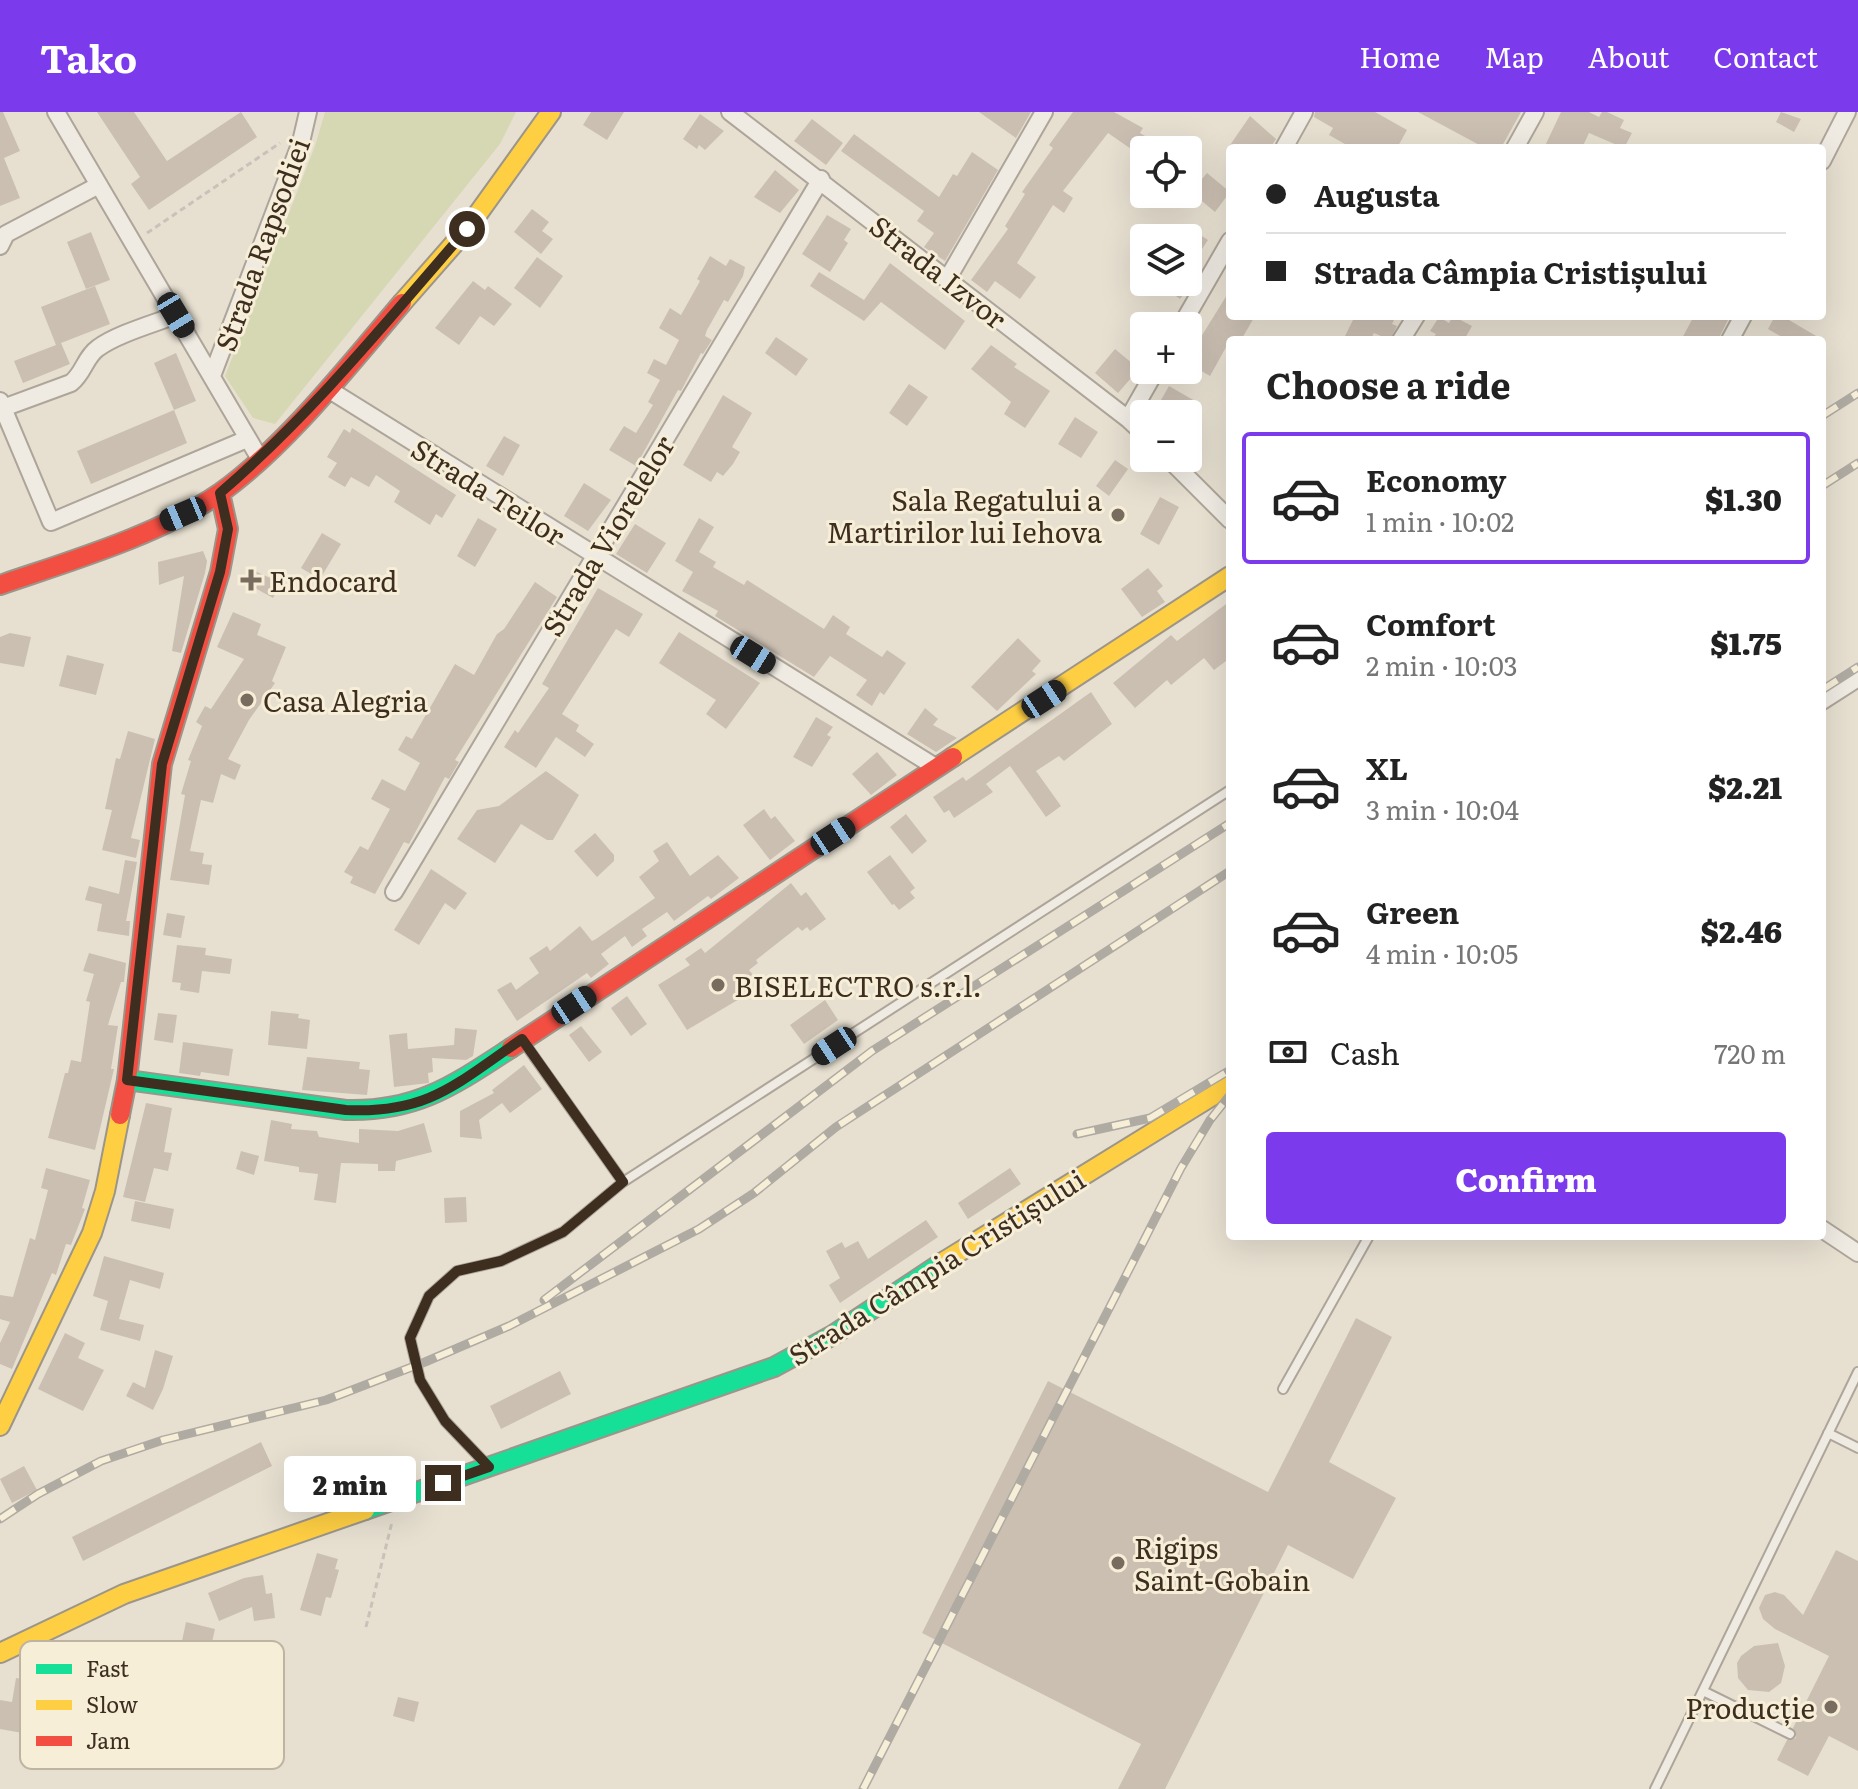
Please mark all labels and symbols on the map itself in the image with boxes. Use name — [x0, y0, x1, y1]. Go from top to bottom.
street label: Strada Rapsodiei — [203, 132, 319, 356]
street label: Strada Izvor — [862, 204, 1017, 338]
route start — [449, 211, 485, 247]
car — [153, 288, 199, 342]
street label: Strada Viorelelor — [530, 426, 684, 643]
street label: Strada Teilor — [404, 427, 575, 555]
place label: Sala Regatului a Martirilor lui Iehova — [827, 478, 1102, 552]
car — [156, 494, 210, 534]
marker: Sala Regatului a Martirilor lui Iehova — [1109, 506, 1127, 524]
place label: Endocard — [269, 559, 397, 601]
marker: Endocard — [240, 569, 262, 591]
car — [726, 632, 780, 678]
car — [1017, 676, 1071, 722]
place label: Casa Alegria — [263, 679, 428, 721]
marker: Casa Alegria — [238, 691, 256, 709]
car — [806, 813, 860, 859]
place label: BISELECTRO s.r.l. — [734, 964, 982, 1006]
marker: BISELECTRO s.r.l. — [709, 976, 727, 994]
car — [547, 982, 601, 1028]
car — [807, 1023, 861, 1069]
street label: Strada Câmpia Cristișului — [779, 1157, 1093, 1375]
callout: 2 min — [283, 1455, 415, 1511]
route end — [425, 1465, 461, 1501]
place label: Rigips Saint-Gobain — [1134, 1526, 1310, 1600]
marker: Rigips Saint-Gobain — [1109, 1554, 1127, 1572]
legend — [20, 1641, 284, 1769]
text: Fast — [86, 1651, 129, 1684]
place label: Producție — [1685, 1686, 1815, 1728]
text: Slow — [86, 1687, 138, 1720]
marker: Producție — [1822, 1698, 1840, 1716]
text: Jam — [86, 1723, 130, 1756]

